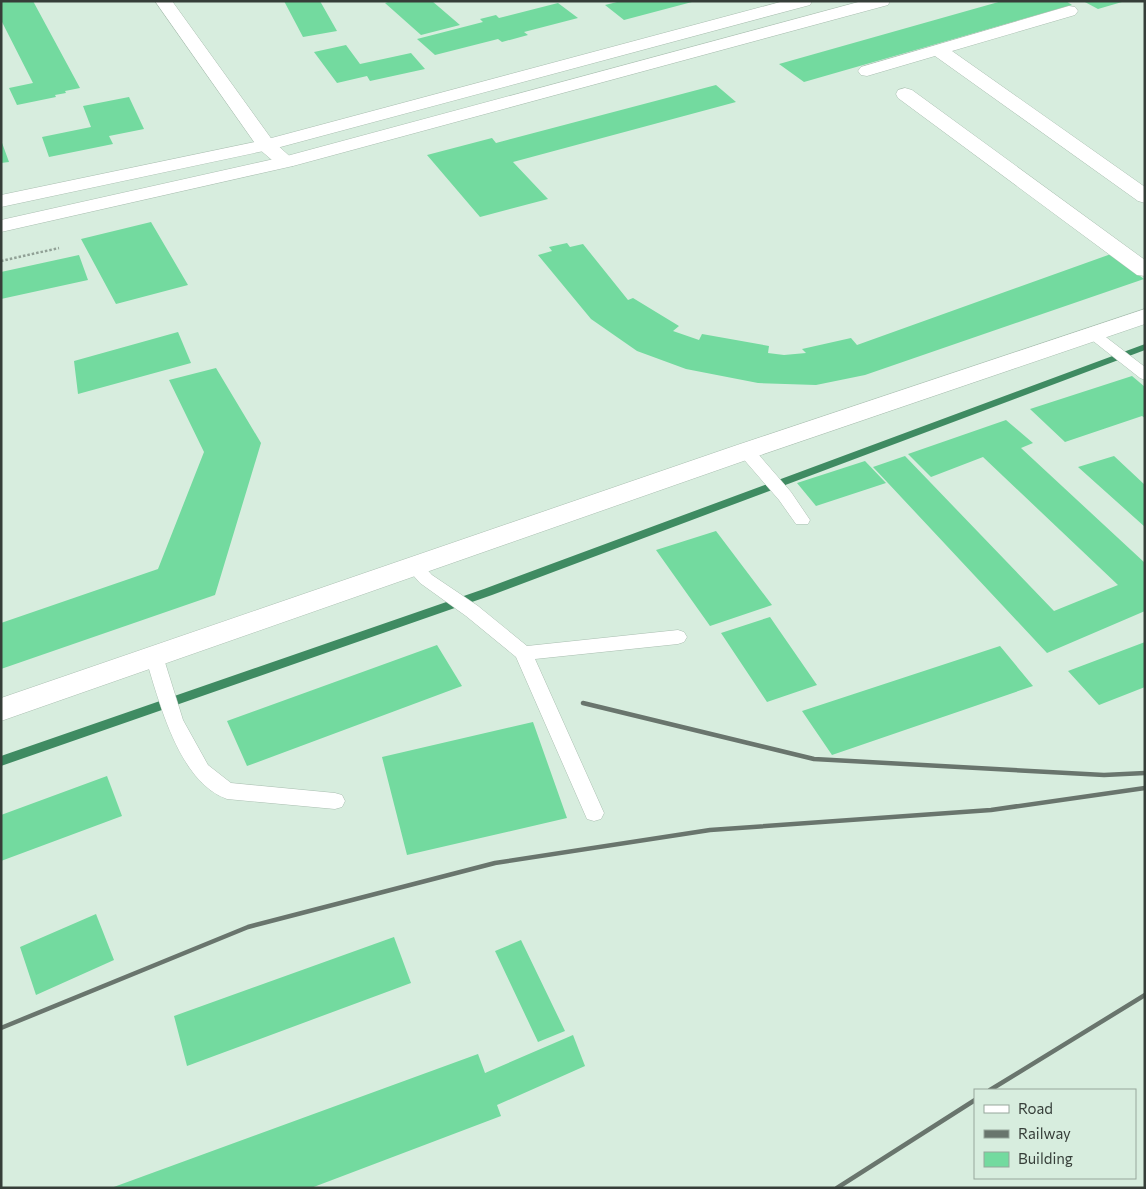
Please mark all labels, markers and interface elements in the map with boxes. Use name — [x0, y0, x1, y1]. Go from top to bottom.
legend — [974, 1089, 1136, 1179]
text: Road — [1018, 1099, 1053, 1117]
text: Railway — [1018, 1124, 1071, 1142]
text: Building — [1018, 1149, 1073, 1167]

